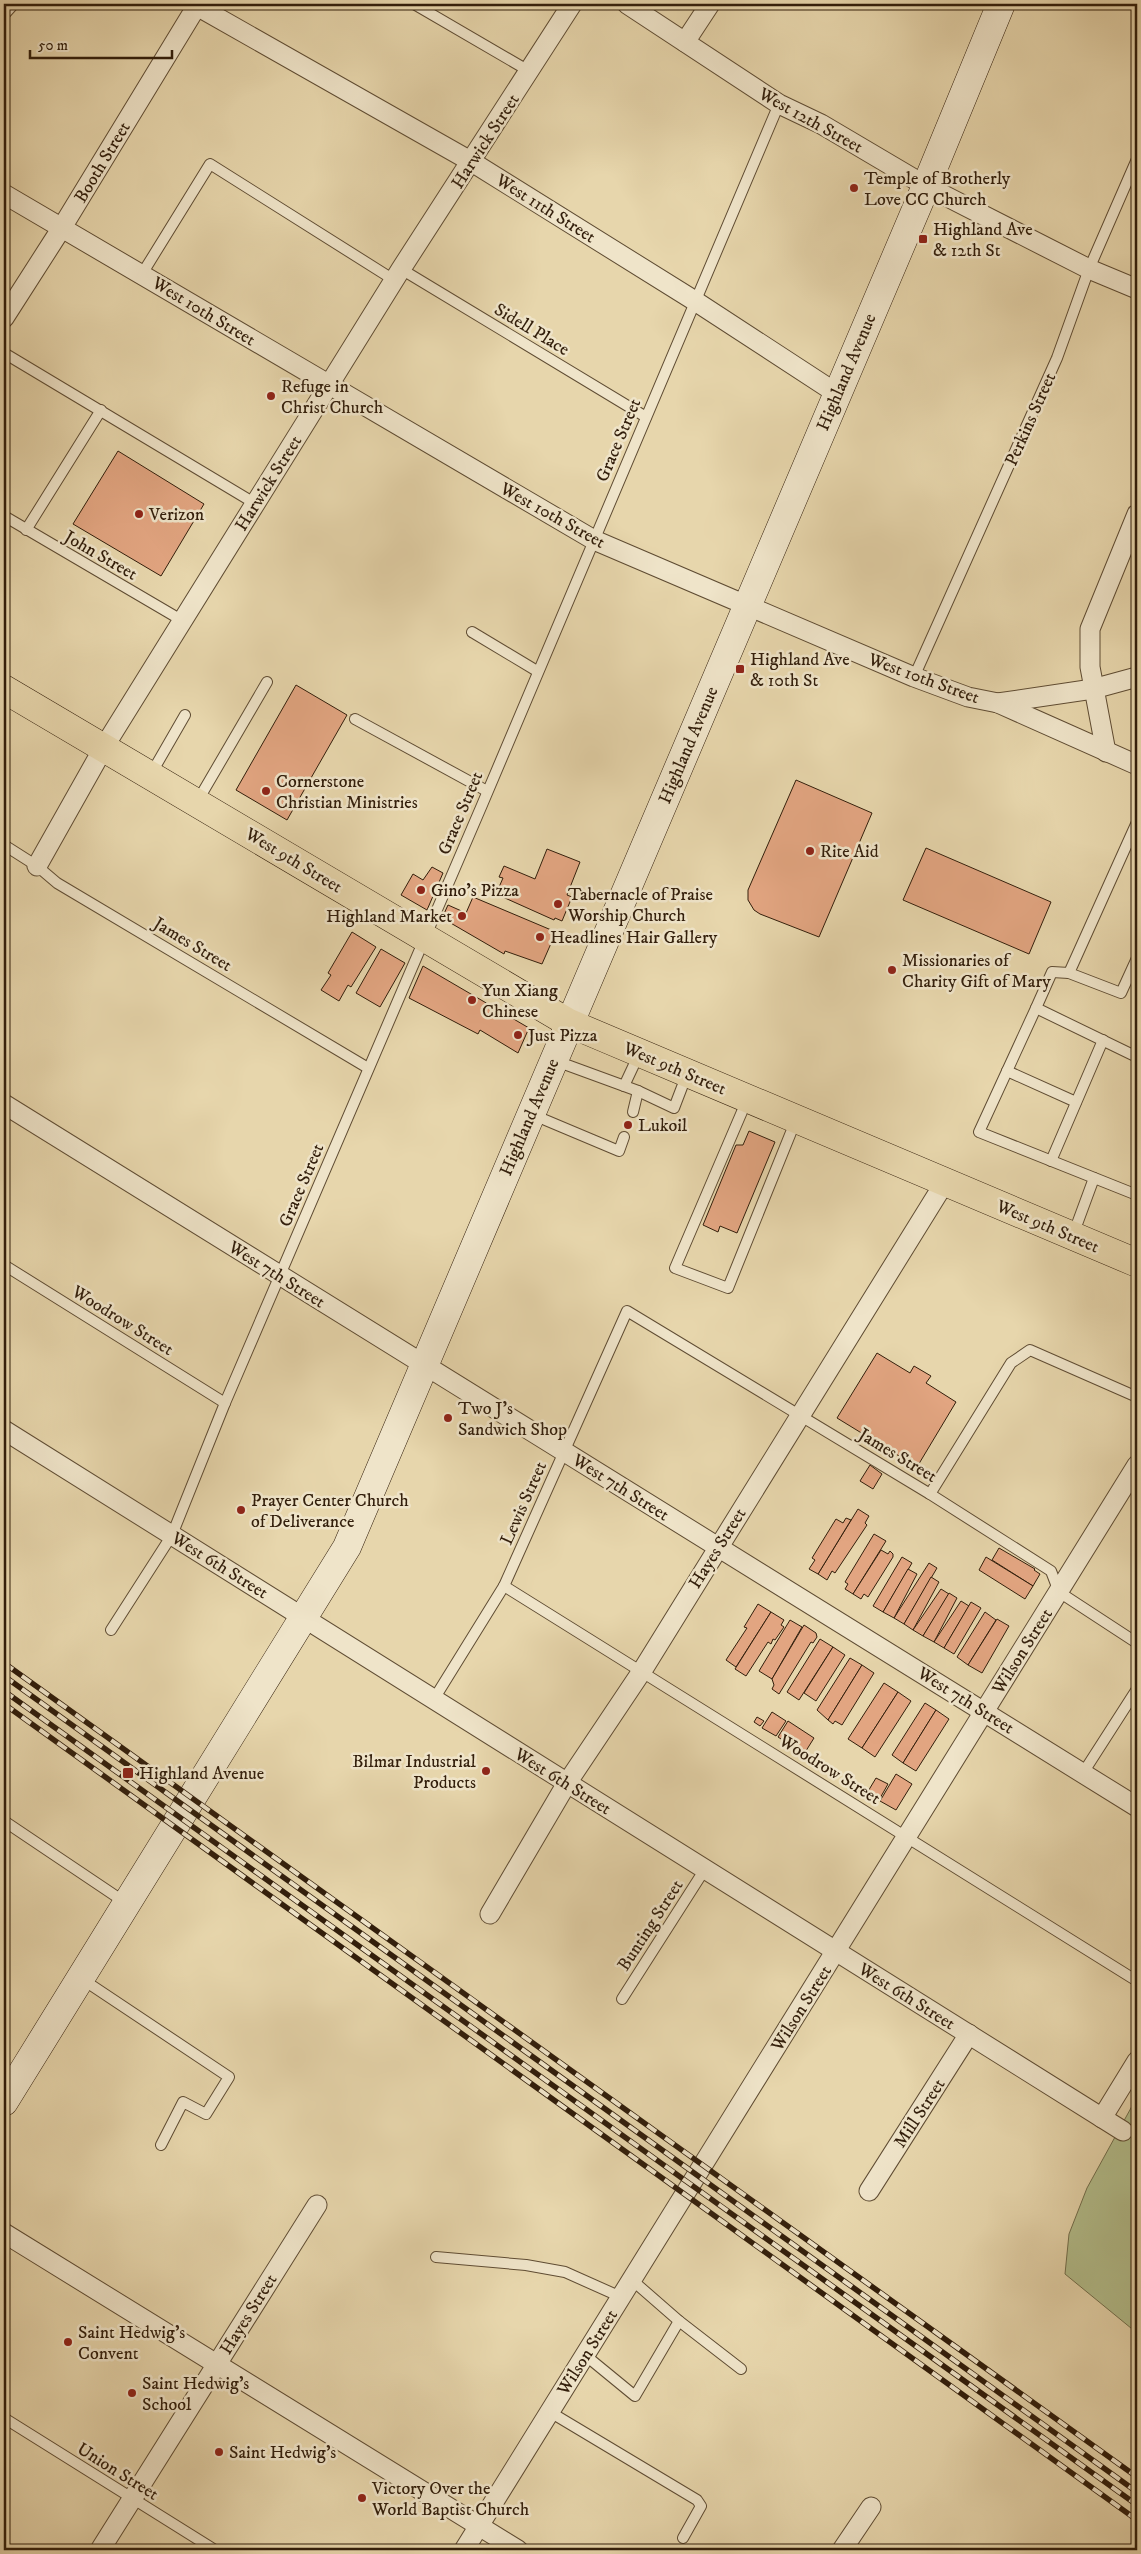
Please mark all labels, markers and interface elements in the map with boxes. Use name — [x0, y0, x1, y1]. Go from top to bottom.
scale bar — [30, 28, 172, 60]
text: 50 m — [38, 36, 68, 55]
street label: West 12th Street — [754, 83, 867, 159]
street label: Harwick Street — [447, 90, 525, 193]
street label: Booth Street — [70, 118, 136, 207]
place label: Temple of Brotherly Love CC Church — [864, 168, 1011, 211]
street label: West 11th Street — [491, 169, 600, 248]
marker: Temple of Brotherly Love CC Church — [848, 182, 860, 194]
place label: Highland Ave & 12th St — [933, 219, 1033, 262]
marker: Highland Ave & 12th St — [917, 233, 929, 245]
street label: West 10th Street — [147, 272, 259, 351]
street label: Sidell Place — [490, 299, 573, 361]
street label: Highland Avenue — [812, 311, 881, 434]
street label: Perkins Street — [1001, 369, 1061, 469]
place label: Refuge in Christ Church — [281, 376, 384, 419]
marker: Refuge in Christ Church — [265, 390, 277, 402]
street label: Grace Street — [591, 395, 646, 485]
street label: Harwick Street — [231, 431, 307, 536]
street label: West 10th Street — [495, 478, 609, 554]
place label: Verizon — [148, 504, 205, 526]
marker: Verizon — [133, 508, 145, 520]
street label: John Street — [58, 525, 141, 586]
street label: West 10th Street — [864, 648, 982, 709]
place label: Highland Ave & 10th St — [750, 649, 850, 692]
marker: Highland Ave & 10th St — [734, 663, 746, 675]
street label: Highland Avenue — [654, 684, 723, 807]
street label: Grace Street — [433, 768, 488, 858]
place label: Cornerstone Christian Ministries — [276, 771, 418, 814]
marker: Cornerstone Christian Ministries — [260, 785, 272, 797]
street label: West 9th Street — [240, 823, 346, 899]
place label: Rite Aid — [820, 841, 879, 863]
marker: Rite Aid — [804, 845, 816, 857]
place label: Gino's Pizza — [431, 880, 519, 902]
marker: Gino's Pizza — [415, 884, 427, 896]
place label: Tabernacle of Praise Worship Church — [567, 884, 713, 927]
marker: Tabernacle of Praise Worship Church — [552, 898, 564, 910]
place label: Highland Market — [326, 906, 452, 928]
marker: Highland Market — [456, 910, 468, 922]
street label: James Street — [147, 912, 236, 977]
place label: Headlines Hair Gallery — [550, 927, 718, 949]
marker: Headlines Hair Gallery — [534, 931, 546, 943]
place label: Missionaries of Charity Gift of Mary — [902, 950, 1051, 993]
marker: Missionaries of Charity Gift of Mary — [886, 964, 898, 976]
place label: Yun Xiang Chinese — [482, 980, 558, 1023]
marker: Yun Xiang Chinese — [466, 994, 478, 1006]
place label: Just Pizza — [526, 1025, 598, 1047]
marker: Just Pizza — [512, 1029, 524, 1041]
street label: West 9th Street — [619, 1037, 729, 1100]
street label: Highland Avenue — [495, 1056, 564, 1179]
place label: Lukoil — [638, 1115, 688, 1137]
marker: Lukoil — [622, 1119, 634, 1131]
street label: Grace Street — [274, 1140, 329, 1230]
street label: West 9th Street — [992, 1195, 1102, 1258]
street label: West 7th Street — [223, 1236, 329, 1313]
street label: Woodrow Street — [67, 1280, 177, 1361]
place label: Two J's Sandwich Shop — [458, 1398, 567, 1441]
marker: Two J's Sandwich Shop — [442, 1412, 454, 1424]
street label: James Street — [852, 1423, 941, 1488]
street label: West 7th Street — [567, 1449, 673, 1526]
street label: Lewis Street — [496, 1458, 552, 1549]
place label: Prayer Center Church of Deliverance — [251, 1490, 409, 1533]
marker: Prayer Center Church of Deliverance — [235, 1504, 247, 1516]
street label: Hayes Street — [684, 1504, 751, 1593]
street label: West 6th Street — [166, 1527, 272, 1604]
street label: Wilson Street — [987, 1604, 1058, 1699]
street label: West 7th Street — [912, 1662, 1018, 1739]
street label: Woodrow Street — [774, 1729, 884, 1810]
street label: West 6th Street — [509, 1743, 615, 1820]
place label: Bilmar Industrial Products — [352, 1751, 477, 1794]
place label: Highland Avenue — [139, 1763, 264, 1785]
marker: Bilmar Industrial Products — [480, 1765, 492, 1777]
marker: Highland Avenue — [121, 1766, 135, 1780]
street label: Bunting Street — [613, 1876, 689, 1975]
street label: West 6th Street — [853, 1958, 959, 2035]
street label: Wilson Street — [766, 1961, 837, 2056]
street label: Mill Street — [889, 2075, 951, 2152]
street label: Hayes Street — [215, 2270, 282, 2359]
street label: Wilson Street — [552, 2305, 623, 2400]
place label: Saint Hedwig's Convent — [78, 2322, 185, 2365]
marker: Saint Hedwig's Convent — [62, 2336, 74, 2348]
place label: Saint Hedwig's School — [142, 2373, 249, 2416]
marker: Saint Hedwig's School — [126, 2387, 138, 2399]
street label: Union Street — [73, 2438, 163, 2506]
place label: Saint Hedwig's — [229, 2442, 336, 2464]
marker: Saint Hedwig's — [213, 2446, 225, 2458]
place label: Victory Over the World Baptist Church — [371, 2478, 530, 2521]
marker: Victory Over the World Baptist Church — [356, 2492, 368, 2504]

